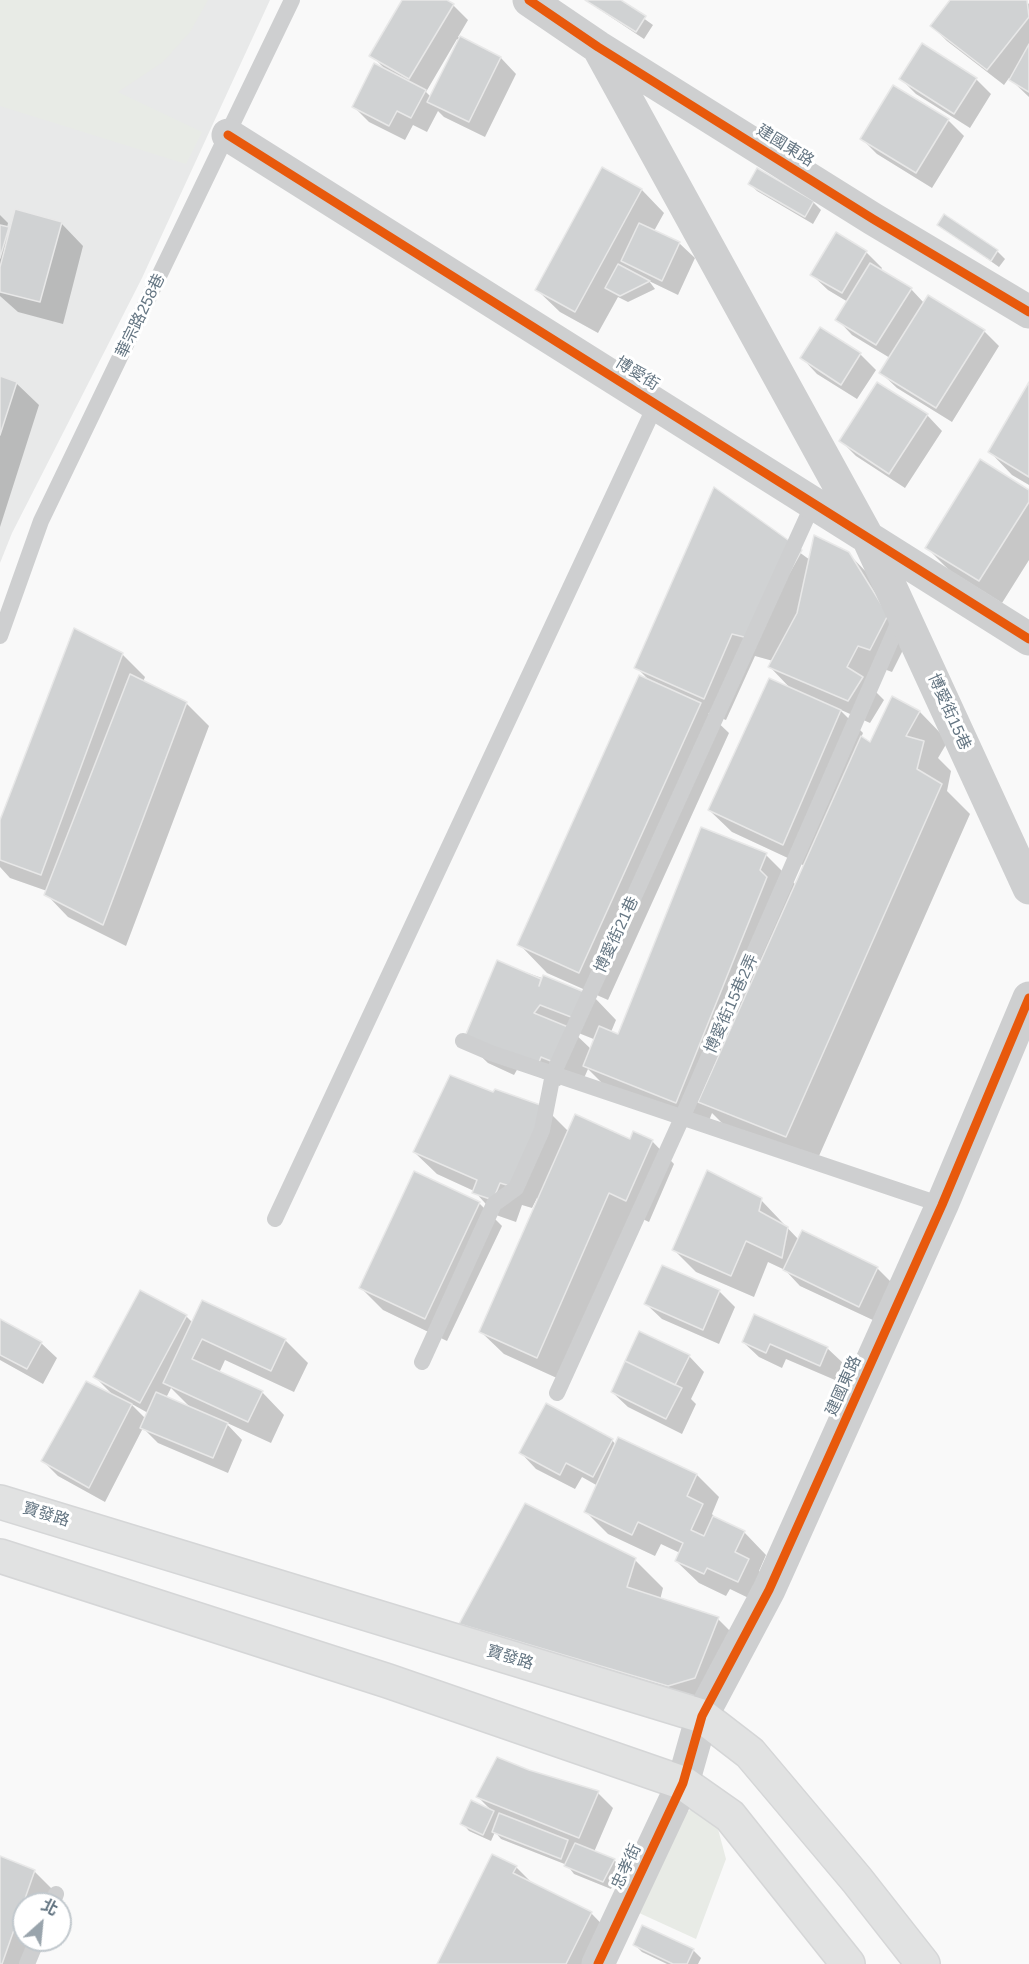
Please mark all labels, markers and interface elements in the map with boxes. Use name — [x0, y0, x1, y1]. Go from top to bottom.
street label: 建國東路 — [753, 121, 817, 171]
street label: 華宗路258巷 — [112, 271, 170, 361]
street label: 博愛街 — [612, 353, 662, 395]
street label: 博愛街15巷 — [924, 671, 974, 753]
street label: 博愛街21巷 — [591, 894, 643, 976]
street label: 博愛街15巷2弄 — [702, 951, 762, 1057]
street label: 建國東路 — [822, 1353, 866, 1419]
street label: 寶發路 — [20, 1499, 72, 1531]
street label: 寶發路 — [484, 1642, 536, 1674]
street label: 忠孝街 — [608, 1841, 646, 1893]
north arrow — [12, 1892, 72, 1952]
text: 北 — [38, 1896, 60, 1919]

